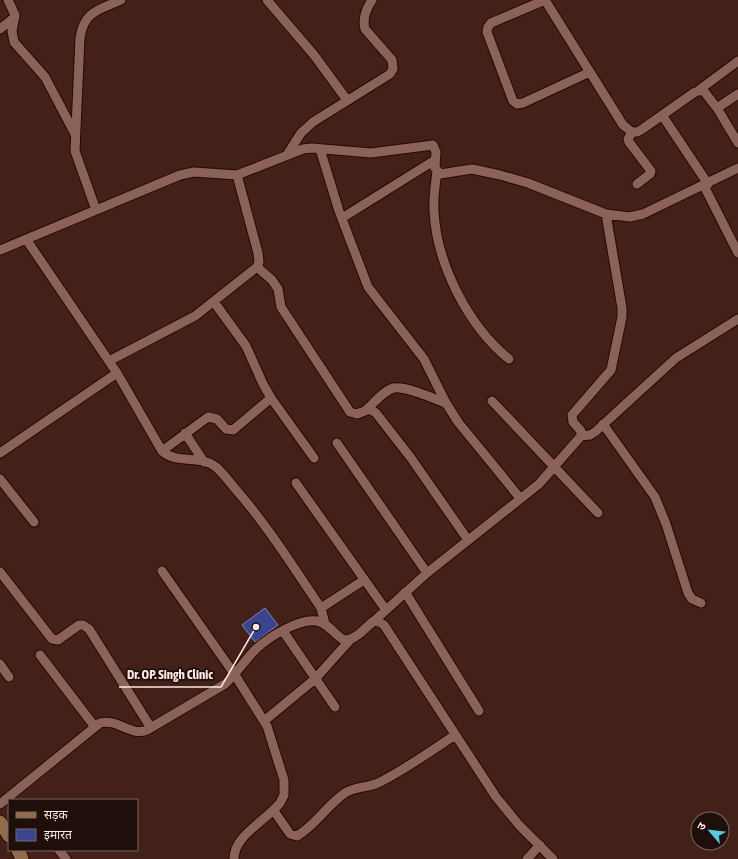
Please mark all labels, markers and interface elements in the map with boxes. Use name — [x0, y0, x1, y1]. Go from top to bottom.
callout: Dr. OP. Singh Clinic — [119, 662, 221, 687]
text: Dr. OP. Singh Clinic — [127, 667, 213, 682]
legend — [8, 799, 138, 851]
text: सड़क — [44, 808, 69, 822]
north arrow — [690, 811, 730, 851]
text: उ — [694, 820, 708, 832]
text: इमारत — [44, 828, 73, 842]

